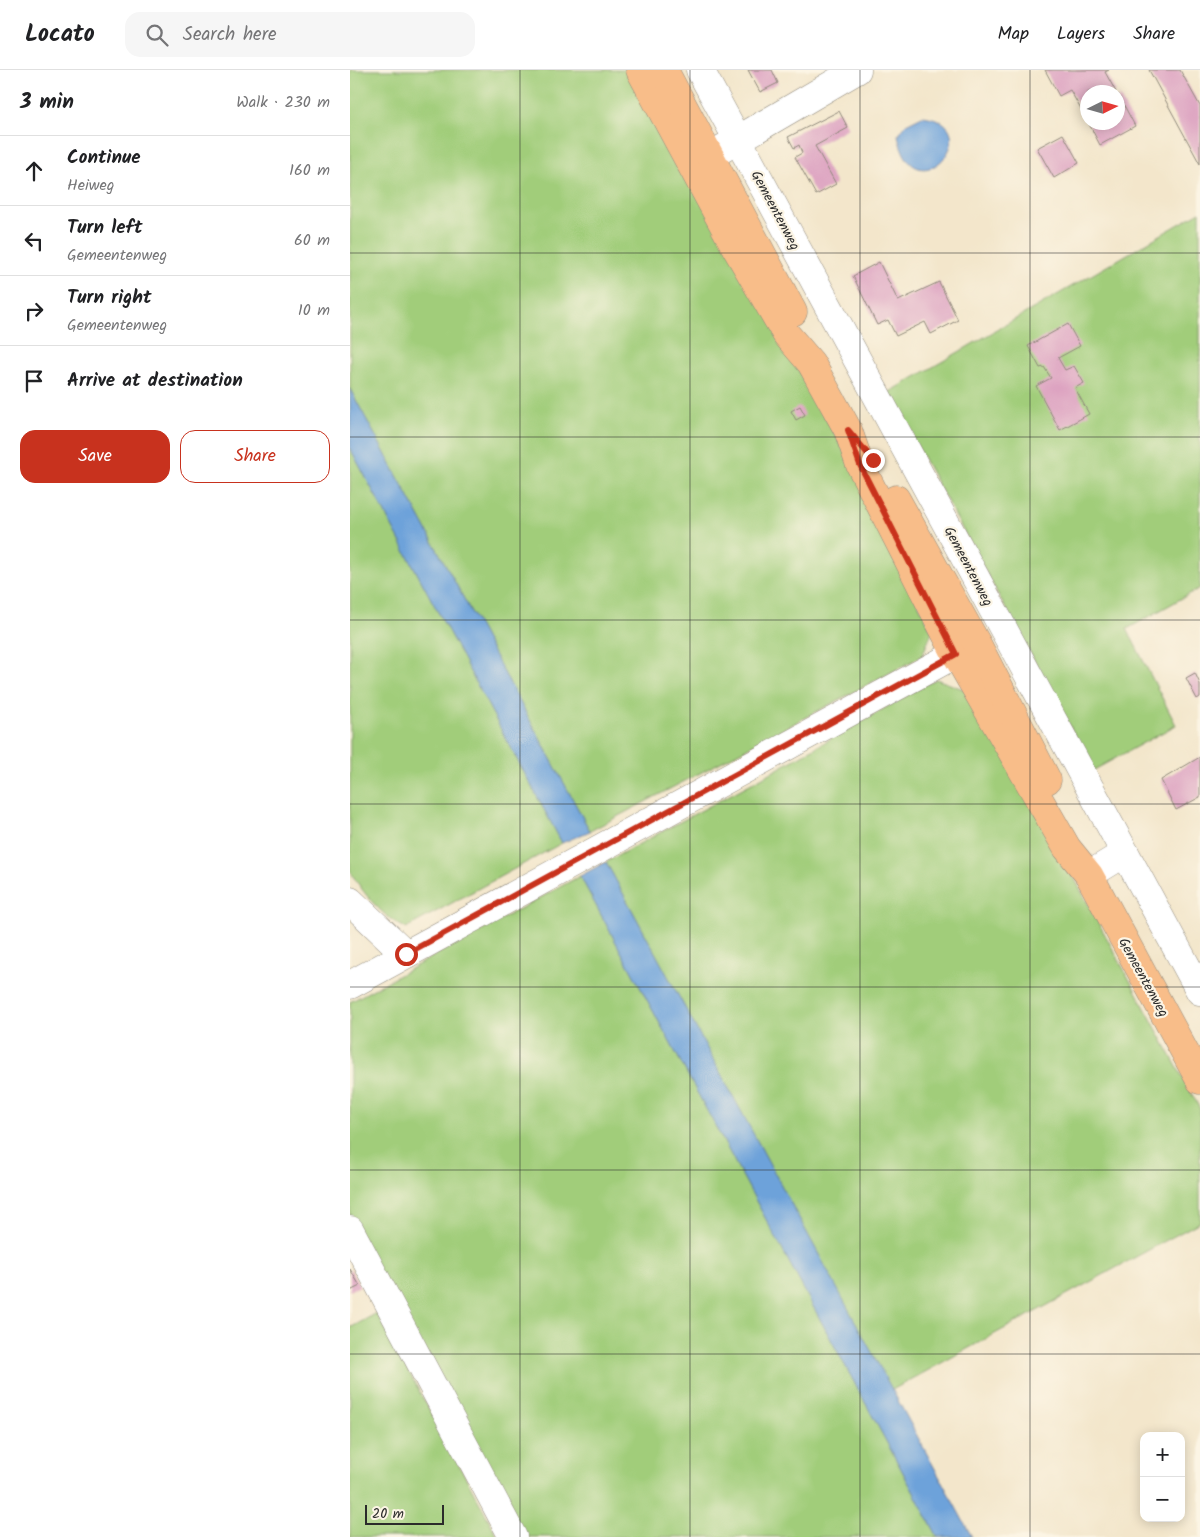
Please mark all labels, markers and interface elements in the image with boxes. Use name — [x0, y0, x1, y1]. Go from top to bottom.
search box — [125, 12, 475, 57]
text: Locato — [25, 15, 95, 54]
text: Search here — [183, 20, 276, 50]
text: Map — [998, 20, 1029, 49]
text: Layers — [1057, 20, 1105, 49]
text: Share — [1133, 20, 1175, 49]
icon: search — [143, 21, 171, 49]
north arrow — [1080, 85, 1125, 130]
text: 3 min — [20, 86, 74, 119]
text: Walk · 230 m — [236, 90, 330, 115]
text: Continue — [67, 143, 140, 173]
icon: ahead — [20, 157, 48, 185]
text: 160 m — [289, 158, 330, 183]
street label: Gemeentenweg — [745, 167, 805, 254]
text: Heiweg — [67, 173, 114, 198]
text: Turn left — [67, 213, 142, 243]
icon: left — [20, 227, 48, 255]
text: 60 m — [294, 228, 330, 253]
text: Gemeentenweg — [67, 243, 167, 268]
text: Turn right — [67, 283, 152, 313]
icon: right — [20, 297, 48, 325]
text: 10 m — [298, 298, 330, 323]
text: Gemeentenweg — [67, 313, 167, 338]
text: Arrive at destination — [67, 366, 243, 396]
icon: arrive — [20, 367, 48, 395]
button: Save — [20, 430, 170, 483]
button: Share — [180, 430, 330, 483]
route end — [862, 449, 885, 472]
street label: Gemeentenweg — [938, 523, 998, 610]
street label: Gemeentenweg — [1112, 934, 1174, 1021]
route start — [395, 943, 418, 966]
map controls — [1140, 1432, 1185, 1522]
button: + — [1140, 1432, 1185, 1477]
button: − — [1140, 1477, 1185, 1522]
scale bar — [365, 1502, 444, 1525]
text: 20 m — [372, 1503, 404, 1525]

